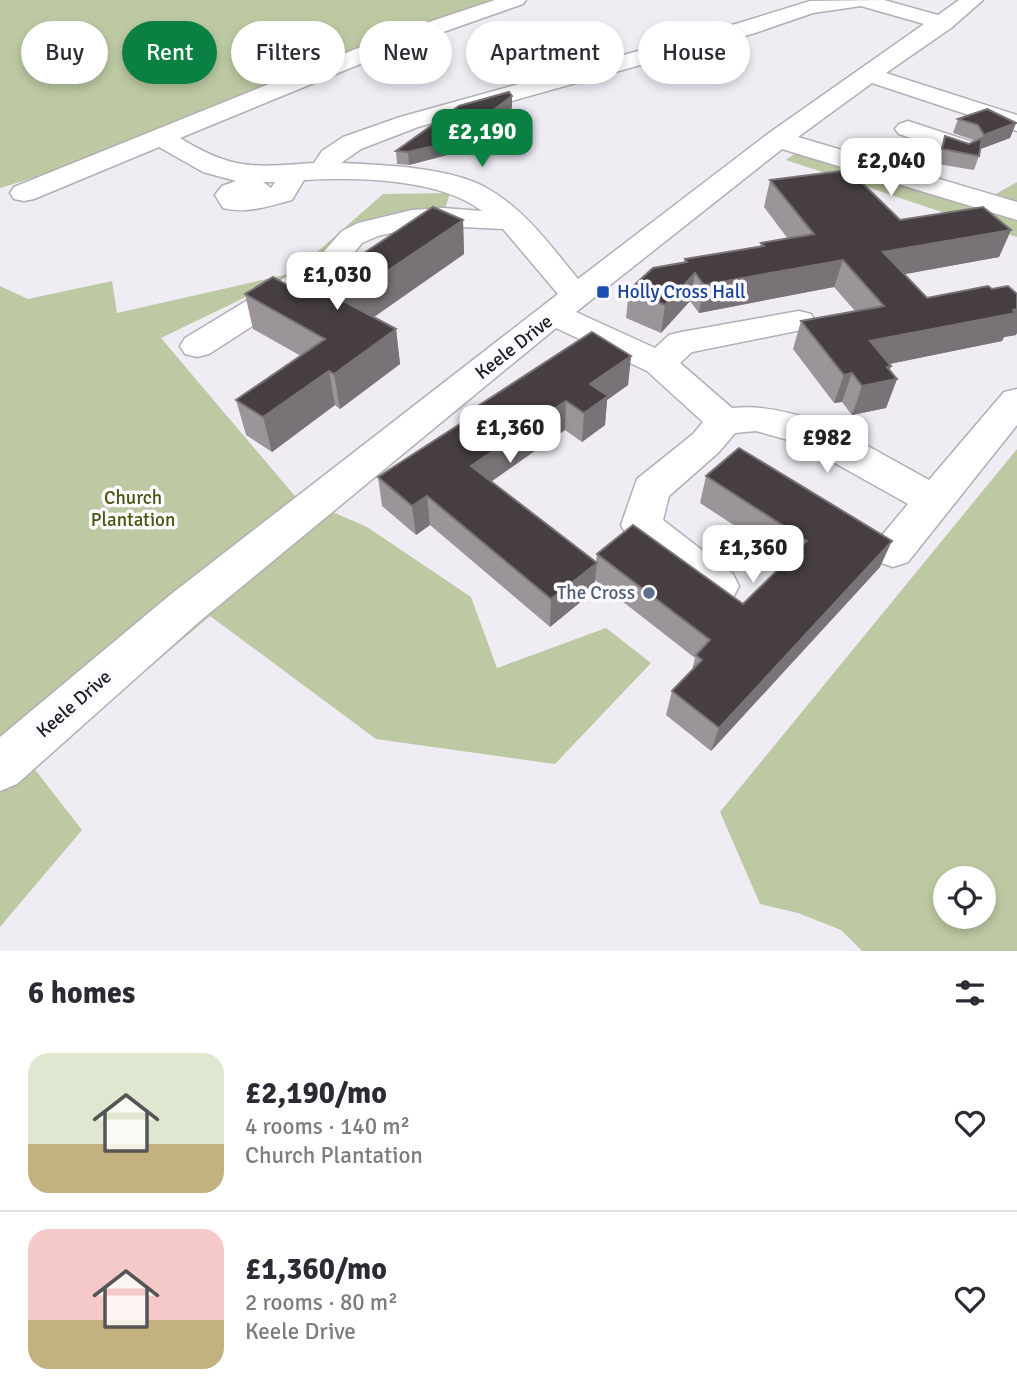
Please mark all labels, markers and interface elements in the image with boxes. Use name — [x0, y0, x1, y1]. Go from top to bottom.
chip: Buy — [21, 21, 108, 84]
chip: Rent — [122, 21, 217, 84]
chip: Filters — [231, 21, 345, 84]
chip: New — [359, 21, 452, 84]
chip: Apartment — [466, 21, 624, 84]
chip: House — [638, 21, 750, 84]
pin: £2,190 — [425, 110, 539, 169]
text: £2,190 — [448, 117, 516, 146]
pin: £2,040 — [834, 138, 948, 198]
text: £2,040 — [857, 146, 925, 175]
pin: £1,030 — [280, 252, 394, 312]
text: £1,030 — [303, 260, 371, 289]
place label: Holly Cross Hall — [617, 280, 746, 304]
marker: Holly Cross Hall — [595, 284, 611, 300]
street label: Keele Drive — [471, 309, 557, 385]
pin: £1,360 — [453, 406, 567, 465]
text: £1,360 — [476, 413, 544, 442]
pin: £982 — [786, 416, 868, 475]
text: £982 — [802, 423, 852, 452]
park label: Church Plantation — [91, 486, 175, 532]
pin: £1,360 — [696, 526, 810, 585]
text: £1,360 — [719, 533, 787, 562]
place label: The Cross — [557, 581, 635, 605]
marker: The Cross — [641, 585, 657, 601]
street label: Keele Drive — [32, 665, 116, 743]
map controls — [933, 866, 996, 929]
button: locate — [933, 866, 996, 929]
icon: filters — [951, 974, 989, 1012]
text: 6 homes — [28, 975, 135, 1012]
text: £2,190/mo — [245, 1075, 387, 1112]
icon: home — [84, 1081, 168, 1165]
icon: heart — [951, 1104, 989, 1142]
text: 4 rooms · 140 m² — [245, 1112, 410, 1141]
text: Church Plantation — [245, 1141, 423, 1170]
text: £1,360/mo — [245, 1251, 387, 1288]
icon: home — [84, 1257, 168, 1341]
icon: heart — [951, 1280, 989, 1318]
text: 2 rooms · 80 m² — [245, 1288, 398, 1317]
text: Keele Drive — [245, 1317, 356, 1346]

